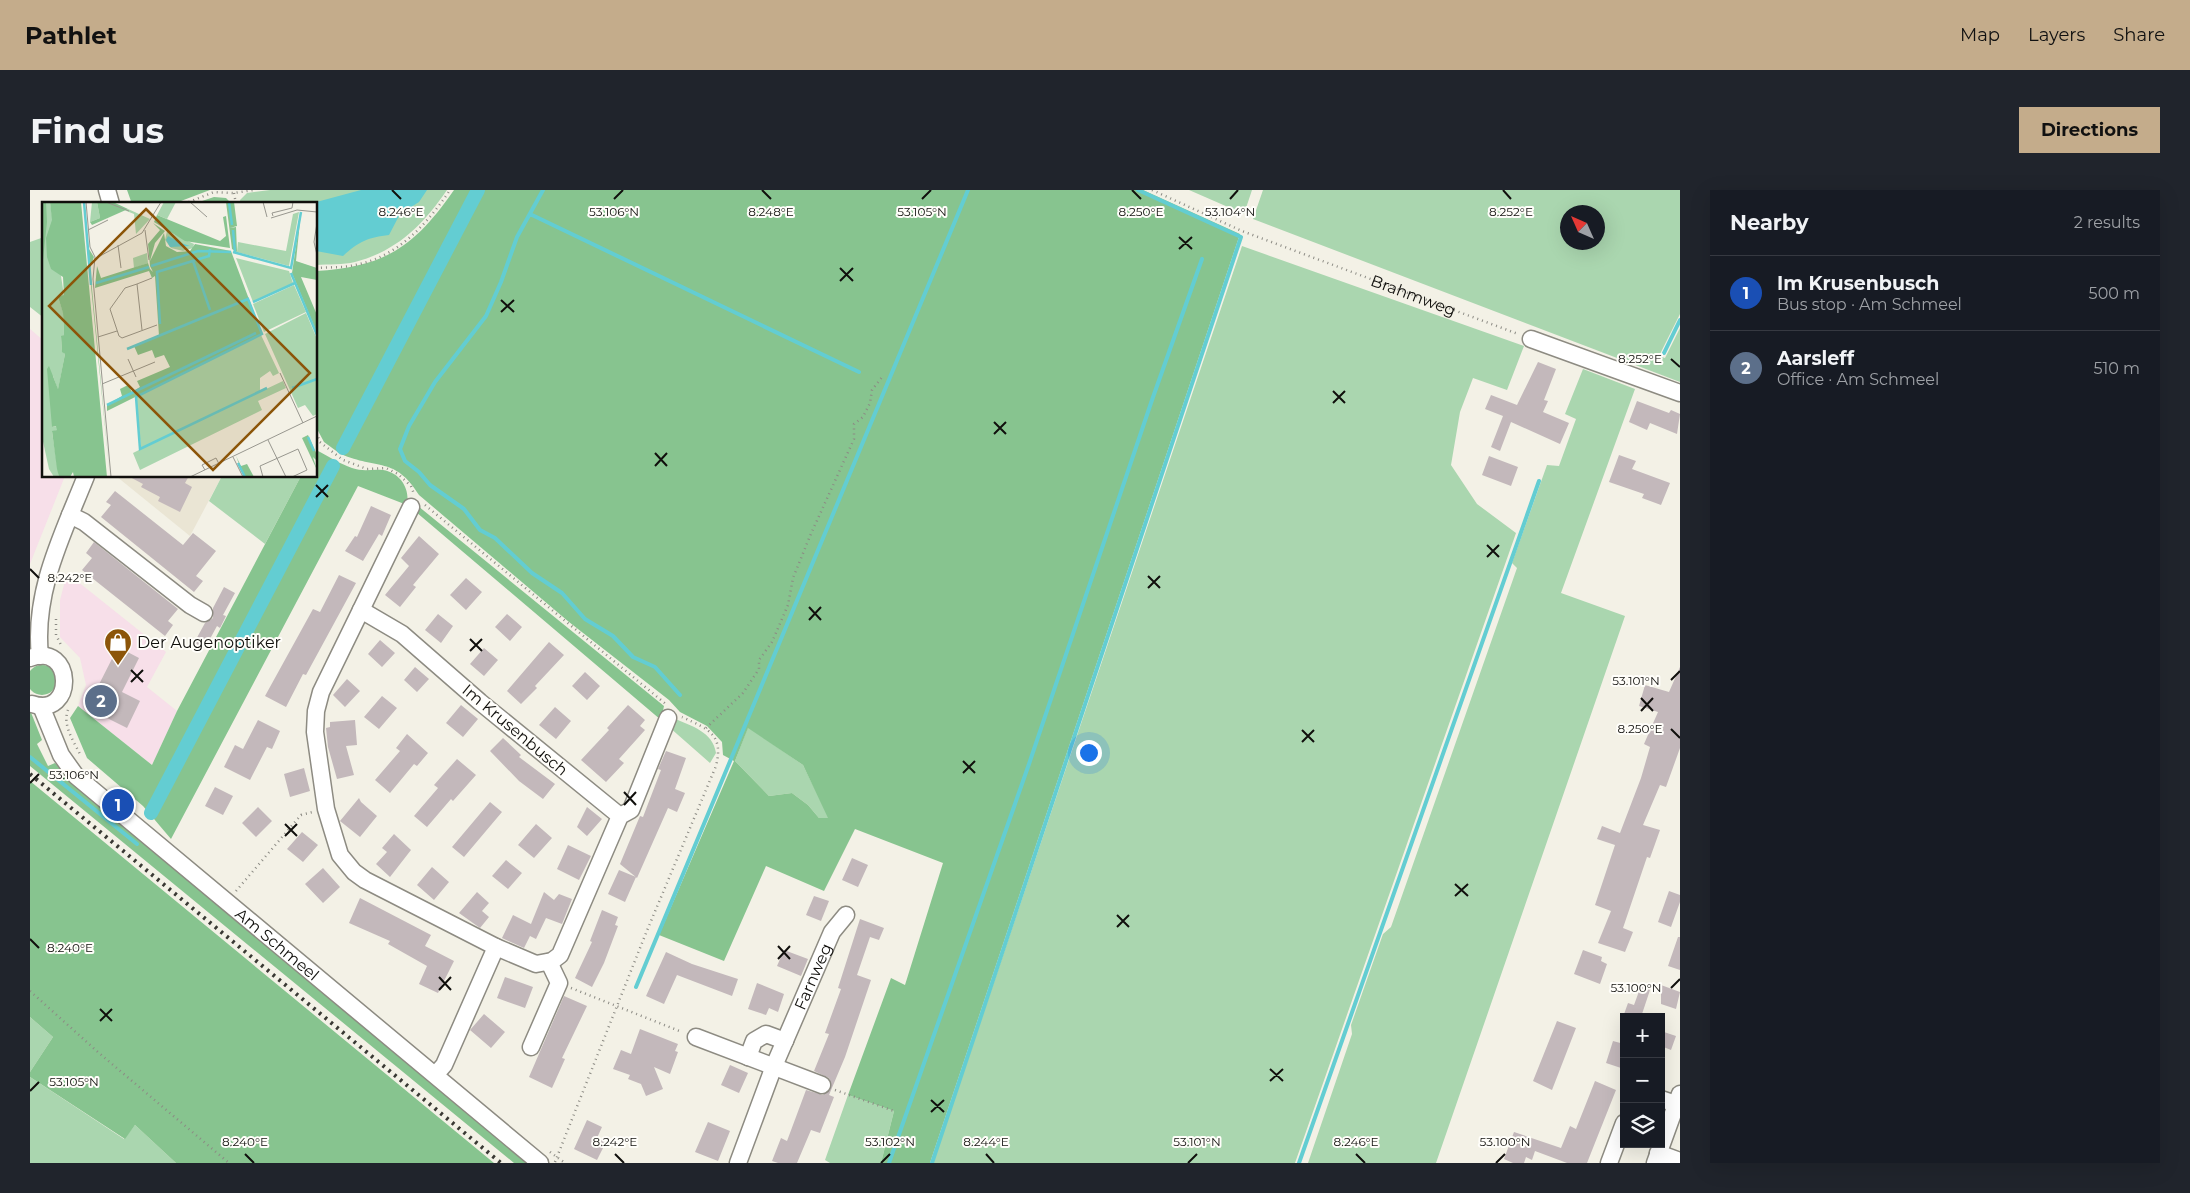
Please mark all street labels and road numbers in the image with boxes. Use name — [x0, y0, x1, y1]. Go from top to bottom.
street label: Brahmweg — [1368, 270, 1459, 320]
street label: Im Krusenbusch — [458, 680, 572, 780]
street label: Am Schmeel — [232, 904, 323, 984]
street label: Farnweg — [790, 940, 835, 1013]

